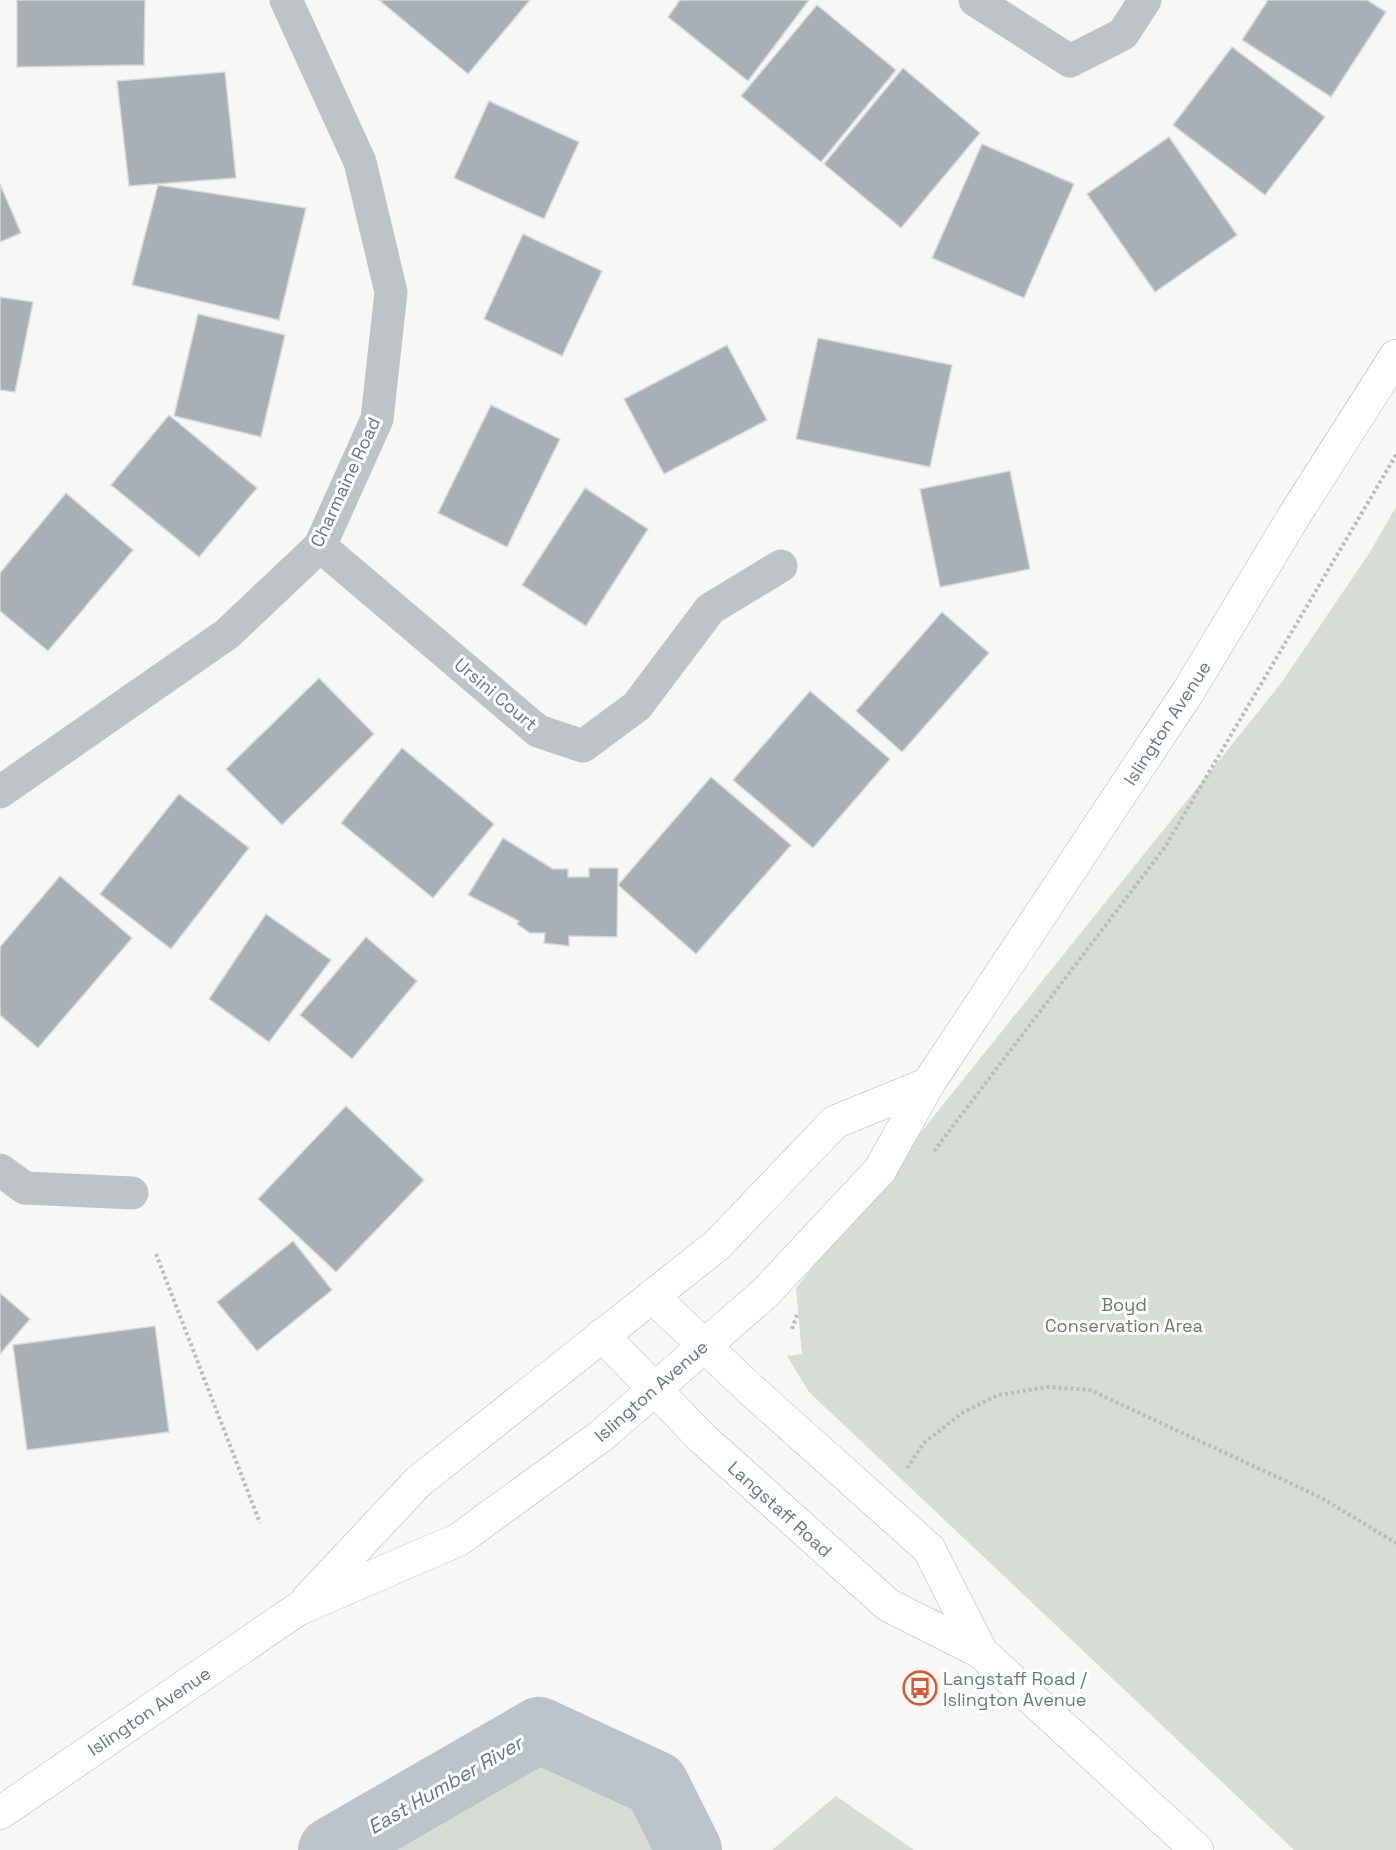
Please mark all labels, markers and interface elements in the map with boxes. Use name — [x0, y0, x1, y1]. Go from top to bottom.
street label: Charmaine Road — [305, 413, 385, 551]
street label: Ursini Court — [450, 653, 542, 735]
street label: Islington Avenue — [1118, 657, 1216, 789]
park label: Boyd Conservation Area — [1045, 1293, 1203, 1337]
street label: Islington Avenue — [589, 1335, 713, 1447]
street label: Langstaff Road — [723, 1456, 837, 1562]
street label: Islington Avenue — [83, 1661, 215, 1761]
place label: Langstaff Road / Islington Avenue — [943, 1667, 1087, 1711]
bus stop icon: Langstaff Road / Islington Avenue — [902, 1670, 938, 1706]
water label: East Humber River — [363, 1729, 529, 1840]

